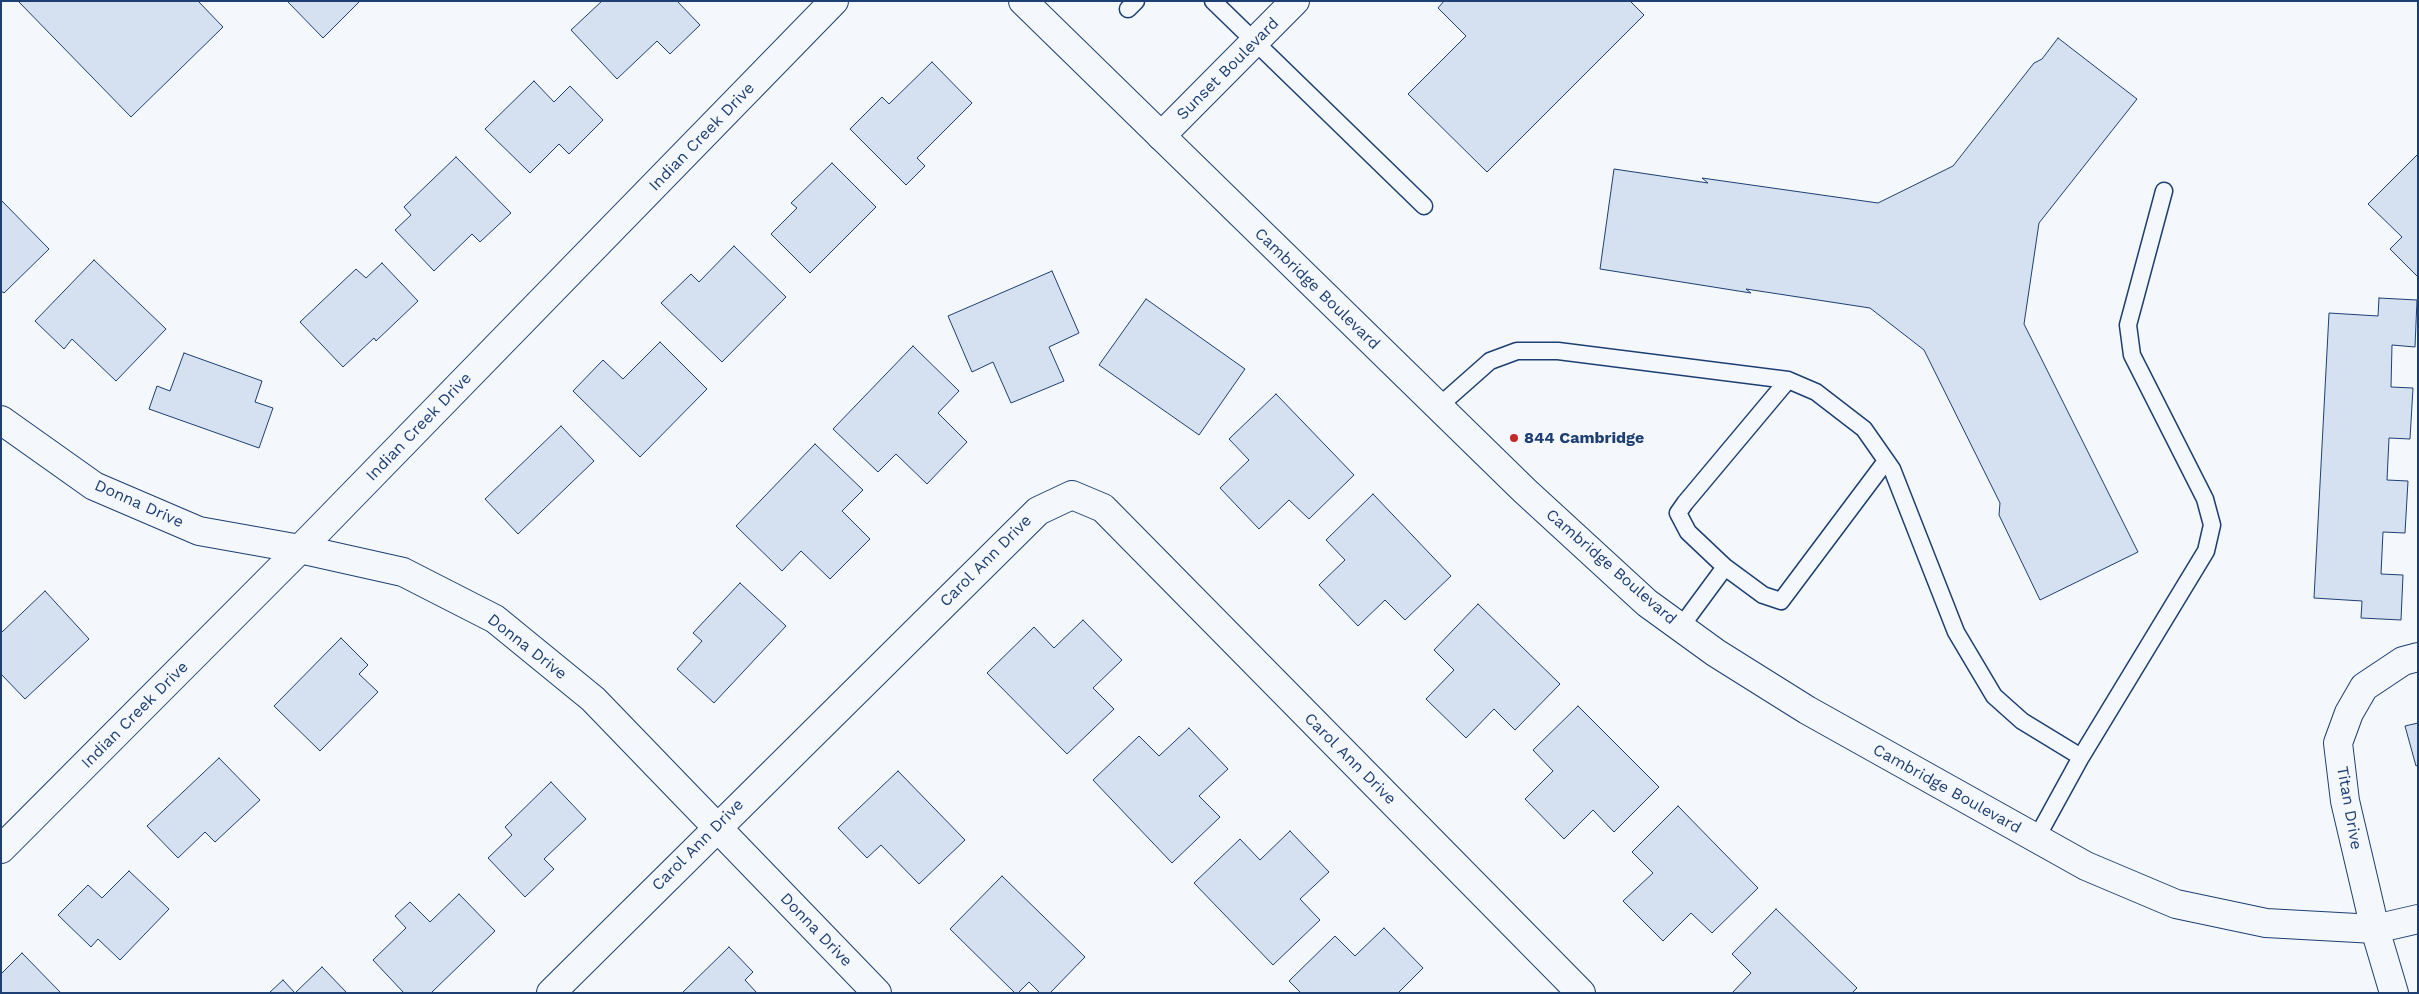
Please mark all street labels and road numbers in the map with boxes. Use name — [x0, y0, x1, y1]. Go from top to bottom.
street label: Sunset Boulevard — [1173, 14, 1283, 124]
street label: Indian Creek Drive — [645, 79, 759, 195]
street label: Cambridge Boulevard — [1250, 224, 1384, 354]
street label: Indian Creek Drive — [362, 369, 476, 485]
street label: Donna Drive — [92, 476, 186, 532]
street label: Cambridge Boulevard — [1542, 505, 1680, 629]
street label: Carol Ann Drive — [936, 511, 1036, 611]
street label: Donna Drive — [484, 610, 570, 684]
street label: Indian Creek Drive — [78, 658, 192, 772]
street label: Carol Ann Drive — [1300, 709, 1400, 809]
street label: Cambridge Boulevard — [1869, 740, 2025, 838]
street label: Titan Drive — [2332, 765, 2366, 851]
street label: Carol Ann Drive — [648, 795, 748, 895]
street label: Donna Drive — [776, 889, 856, 971]

